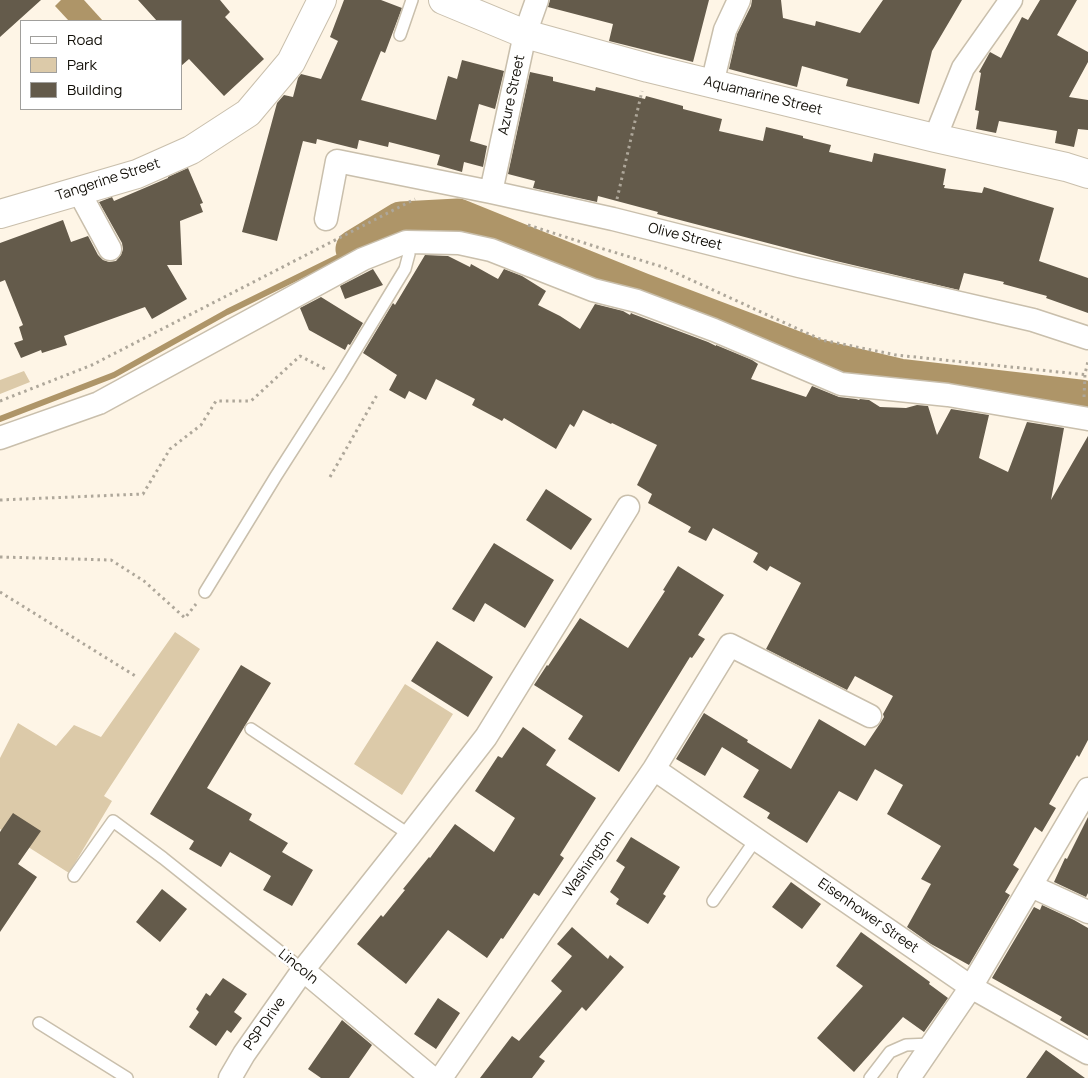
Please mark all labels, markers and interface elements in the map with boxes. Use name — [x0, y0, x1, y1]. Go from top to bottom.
legend — [20, 20, 182, 110]
text: Road — [67, 29, 103, 50]
street label: Azure Street — [495, 53, 529, 137]
text: Park — [67, 54, 97, 75]
street label: Aquamarine Street — [702, 73, 824, 119]
text: Building — [67, 79, 122, 100]
street label: Tangerine Street — [54, 155, 162, 205]
street label: Olive Street — [646, 220, 724, 254]
street label: Washington — [560, 827, 618, 901]
street label: Eisenhower Street — [815, 875, 921, 957]
street label: Lincoln — [275, 946, 321, 988]
street label: PSP Drive — [241, 994, 289, 1054]

